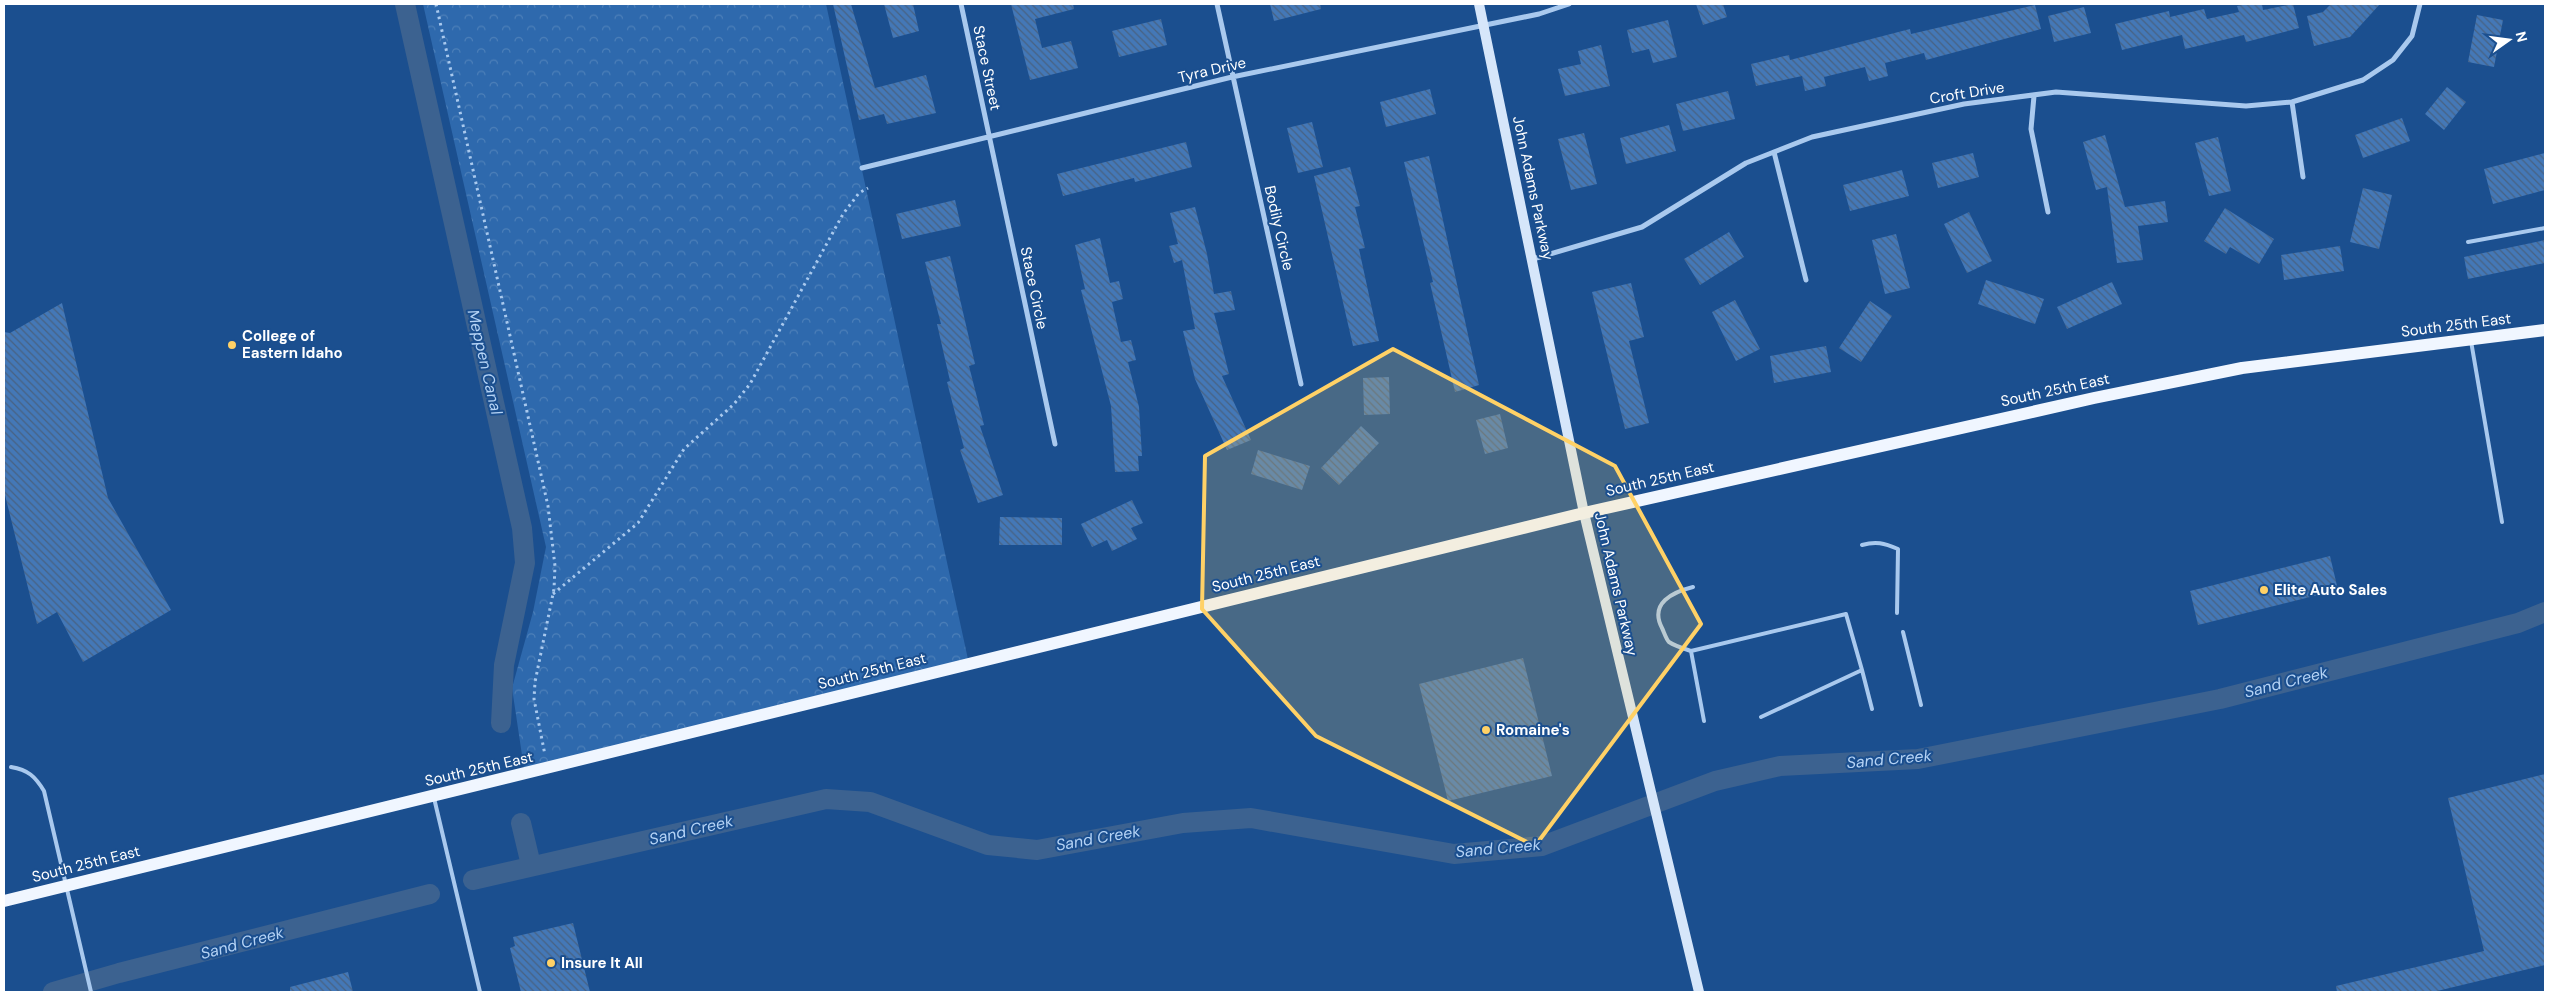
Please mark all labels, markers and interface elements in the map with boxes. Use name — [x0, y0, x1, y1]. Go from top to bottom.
north arrow — [2484, 15, 2534, 65]
street label: Stace Street — [968, 24, 1006, 112]
text: N — [2512, 30, 2532, 44]
street label: Tyra Drive — [1176, 52, 1248, 88]
street label: Croft Drive — [1928, 77, 2006, 109]
street label: John Adams Parkway — [1508, 114, 1558, 262]
street label: Bodily Circle — [1260, 184, 1298, 272]
street label: Stace Circle — [1015, 245, 1053, 331]
water label: Meppen Canal — [463, 307, 507, 417]
street label: South 25th East — [2400, 308, 2512, 342]
place label: College of Eastern Idaho — [242, 326, 343, 363]
marker: College of Eastern Idaho — [226, 339, 238, 351]
street label: South 25th East — [1999, 369, 2111, 411]
street label: South 25th East — [1604, 457, 1716, 501]
street label: John Adams Parkway — [1590, 510, 1642, 658]
street label: South 25th East — [1210, 551, 1322, 597]
place label: Elite Auto Sales — [2274, 580, 2387, 600]
marker: Elite Auto Sales — [2258, 584, 2270, 596]
street label: South 25th East — [816, 648, 928, 694]
water label: Sand Creek — [2242, 661, 2331, 703]
place label: Romaine's — [1496, 720, 1570, 740]
marker: Romaine's — [1480, 724, 1492, 736]
water label: Sand Creek — [1846, 745, 1933, 773]
street label: South 25th East — [423, 747, 535, 791]
water label: Sand Creek — [647, 810, 736, 850]
water label: Sand Creek — [1054, 820, 1143, 856]
water label: Sand Creek — [1455, 834, 1542, 862]
street label: South 25th East — [30, 841, 142, 887]
water label: Sand Creek — [198, 922, 287, 964]
place label: Insure It All — [561, 953, 643, 973]
marker: Insure It All — [545, 957, 557, 969]

